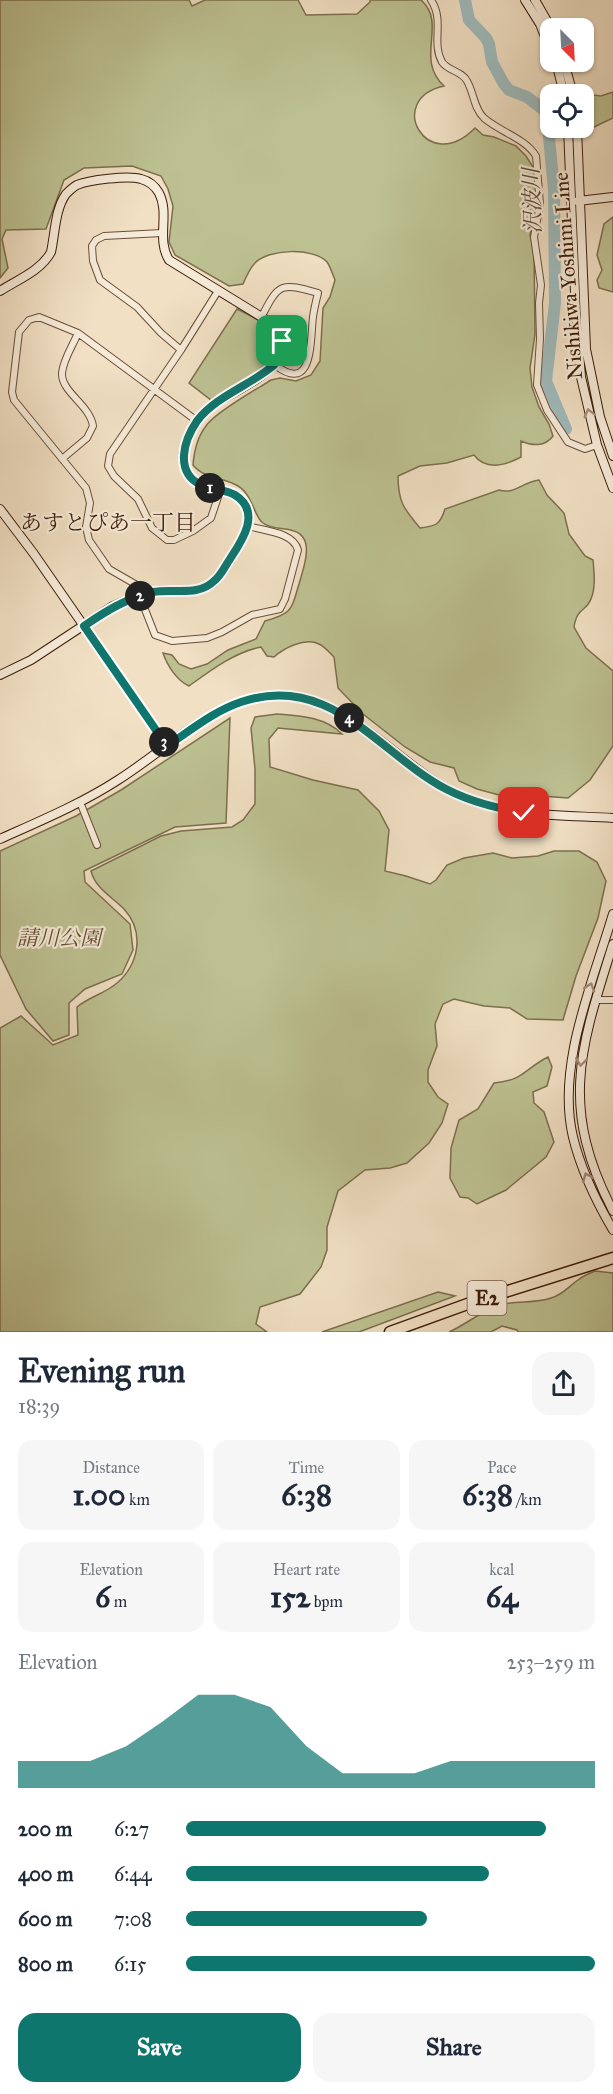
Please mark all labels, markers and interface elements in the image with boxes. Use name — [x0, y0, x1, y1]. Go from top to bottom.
north arrow — [540, 18, 594, 72]
map controls — [540, 18, 594, 138]
button: locate — [540, 84, 594, 138]
water label: 沢波川 — [517, 166, 547, 234]
street label: Nishikiwa Yoshimi Line — [548, 171, 588, 381]
pin — [256, 315, 307, 366]
icon: arrive — [265, 324, 298, 357]
one-way arrow — [583, 408, 596, 418]
pin: 1 — [195, 473, 225, 503]
text: 1 — [207, 478, 213, 497]
district label: あすとぴあ一丁目 — [20, 509, 196, 536]
pin: 2 — [125, 581, 155, 611]
text: 2 — [136, 586, 144, 605]
pin: 4 — [334, 703, 364, 733]
text: 4 — [345, 708, 353, 727]
pin: 3 — [149, 727, 179, 757]
text: 3 — [161, 732, 167, 751]
pin — [498, 787, 549, 838]
icon: check — [507, 796, 540, 829]
park label: 請川公園 — [17, 925, 104, 951]
one-way arrow — [583, 982, 596, 993]
one-way arrow — [576, 1057, 588, 1066]
one-way arrow — [582, 1173, 594, 1184]
road number: E2 — [468, 1281, 506, 1315]
text: Evening run — [18, 1351, 185, 1391]
button: share — [532, 1352, 595, 1415]
text: 18:39 — [18, 1394, 60, 1418]
text: Distance — [82, 1458, 140, 1477]
text: Time — [289, 1458, 324, 1477]
text: Pace — [487, 1458, 516, 1477]
text: 1.00 — [72, 1477, 126, 1513]
text: 6:38 — [281, 1477, 332, 1513]
text: 6:38 — [462, 1477, 513, 1513]
text: km — [126, 1490, 150, 1509]
text: /km — [513, 1490, 542, 1509]
text: Elevation — [79, 1560, 143, 1579]
text: Heart rate — [273, 1560, 340, 1579]
text: kcal — [489, 1560, 514, 1579]
text: 6 — [95, 1579, 110, 1615]
text: 152 — [270, 1579, 310, 1615]
text: 64 — [486, 1579, 518, 1615]
text: m — [110, 1592, 127, 1611]
text: bpm — [310, 1592, 343, 1611]
text: Elevation — [18, 1650, 97, 1674]
text: 253–259 m — [507, 1650, 595, 1674]
text: 200 m — [18, 1817, 72, 1841]
text: 6:27 — [114, 1817, 149, 1841]
text: 400 m — [18, 1862, 74, 1886]
text: 6:44 — [114, 1862, 152, 1886]
text: 600 m — [18, 1907, 73, 1931]
text: 7:08 — [114, 1907, 152, 1931]
text: 800 m — [18, 1952, 73, 1976]
text: 6:15 — [114, 1952, 146, 1976]
button: Save — [18, 2013, 301, 2082]
button: Share — [313, 2013, 595, 2082]

